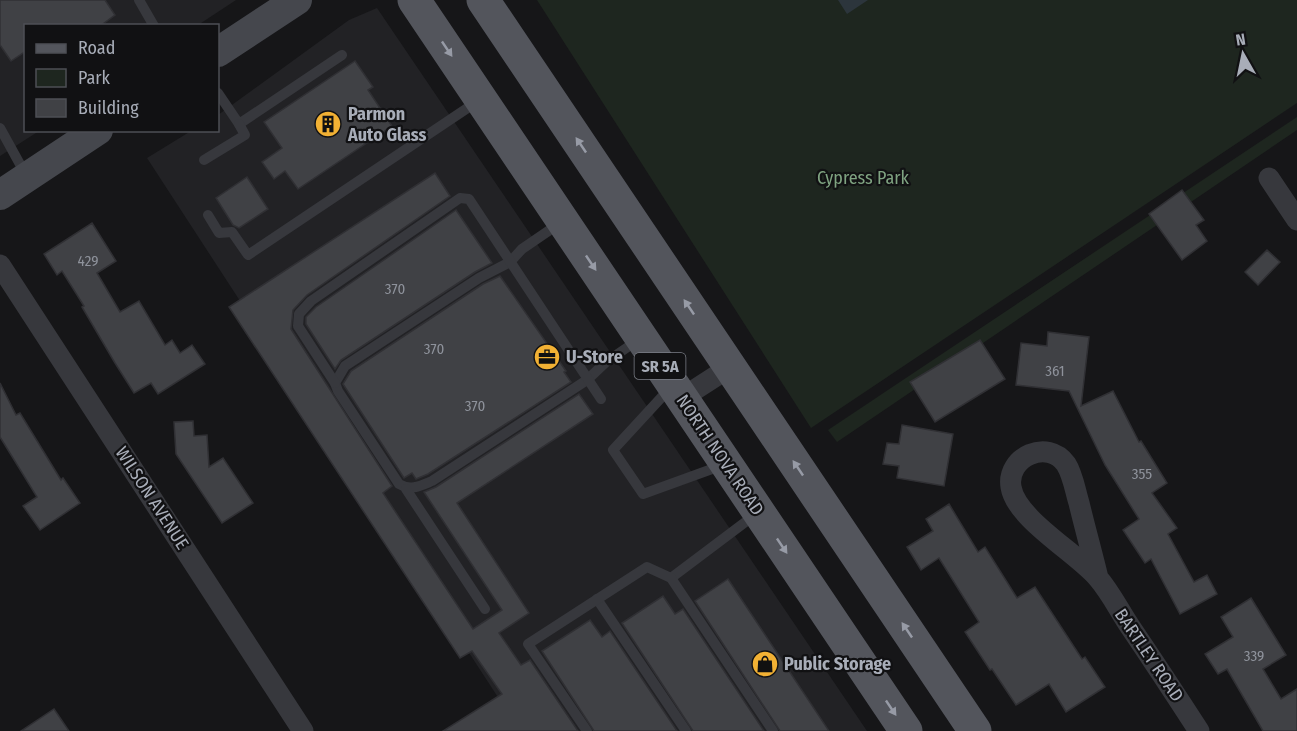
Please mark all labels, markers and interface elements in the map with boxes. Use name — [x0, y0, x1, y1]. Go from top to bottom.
legend — [24, 24, 219, 132]
north arrow — [1213, 24, 1273, 84]
text: N — [1235, 30, 1247, 50]
text: Road — [78, 37, 115, 59]
one-way arrow — [441, 40, 452, 57]
text: Park — [78, 67, 111, 89]
text: Building — [78, 97, 139, 119]
place label: Parmon Auto Glass — [347, 103, 427, 146]
building icon: Parmon Auto Glass — [313, 109, 343, 139]
one-way arrow — [575, 137, 586, 153]
park label: Cypress Park — [817, 167, 910, 189]
house number: 429 — [78, 252, 98, 270]
one-way arrow — [585, 254, 596, 271]
house number: 370 — [385, 280, 405, 298]
one-way arrow — [684, 298, 695, 315]
house number: 370 — [424, 340, 444, 358]
office icon: U-Store — [532, 342, 562, 372]
place label: U-Store — [566, 346, 623, 368]
road number: SR 5A — [634, 353, 686, 379]
house number: 361 — [1045, 362, 1065, 380]
street label: NORTH NOVA ROAD — [672, 391, 768, 519]
house number: 370 — [465, 397, 485, 415]
street label: WILSON AVENUE — [111, 443, 193, 553]
one-way arrow — [792, 461, 804, 477]
house number: 355 — [1132, 465, 1152, 483]
one-way arrow — [776, 538, 787, 555]
street label: BARTLEY ROAD — [1110, 604, 1188, 706]
one-way arrow — [902, 622, 913, 638]
house number: 339 — [1244, 647, 1264, 665]
shop icon: Public Storage — [750, 649, 780, 679]
place label: Public Storage — [784, 653, 891, 675]
one-way arrow — [885, 700, 896, 716]

